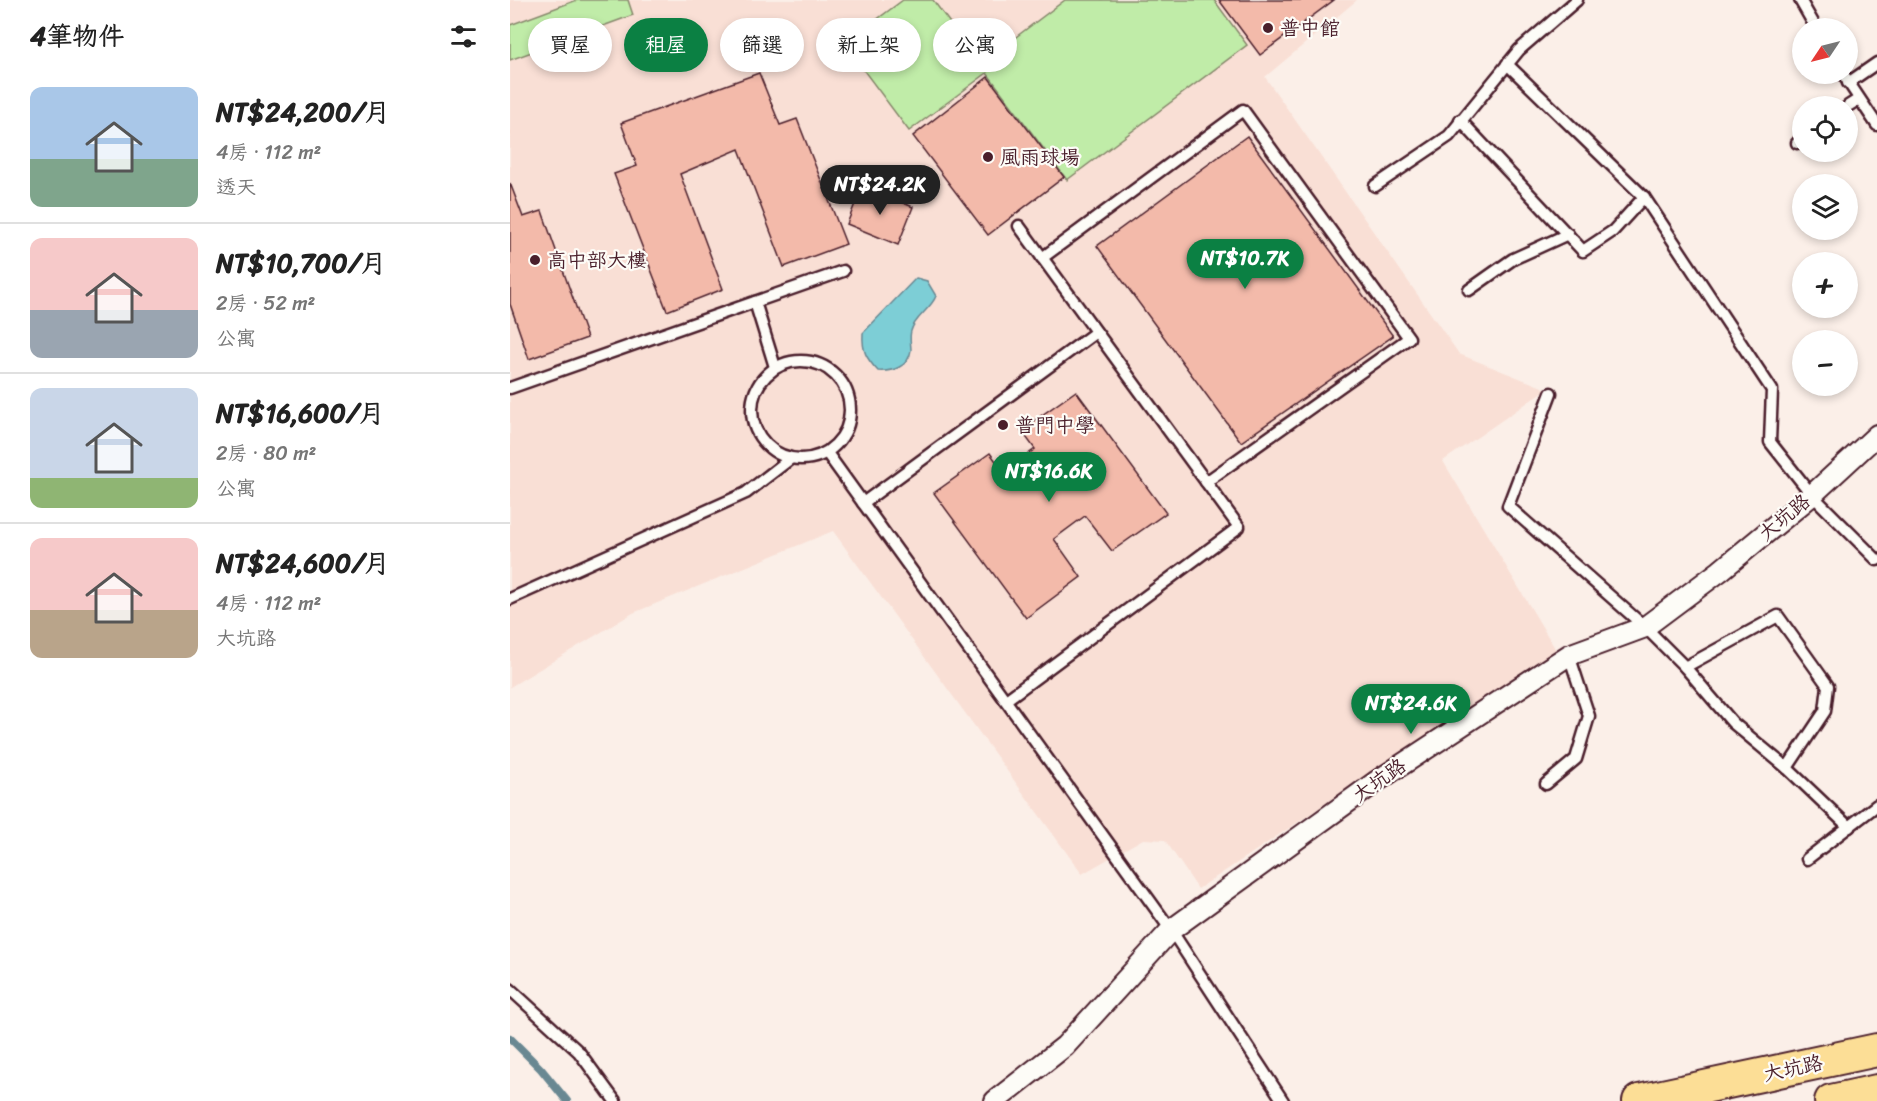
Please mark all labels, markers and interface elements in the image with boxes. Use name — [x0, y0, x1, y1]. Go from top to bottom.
place label: 普中館 — [1280, 11, 1340, 46]
text: 4筆物件 — [30, 13, 124, 59]
chip: 買屋 — [528, 18, 612, 72]
chip: 租屋 — [624, 18, 708, 72]
chip: 篩選 — [720, 18, 804, 72]
chip: 新上架 — [816, 18, 921, 72]
chip: 公寓 — [933, 18, 1017, 72]
north arrow — [1792, 18, 1858, 84]
map controls — [1792, 18, 1858, 396]
icon: filters — [447, 20, 480, 53]
marker: 普中館 — [1261, 21, 1275, 35]
text: NT$24,200/月 — [216, 89, 390, 135]
button: locate — [1792, 96, 1858, 162]
icon: home — [78, 111, 150, 183]
text: 4房 · 112 m² — [216, 135, 321, 170]
place label: 風雨球場 — [1000, 140, 1080, 175]
marker: 風雨球場 — [981, 150, 995, 164]
pin: NT$24.2K — [818, 165, 942, 216]
text: NT$24.2K — [834, 167, 926, 202]
text: 透天 — [216, 170, 256, 205]
button: layers — [1792, 174, 1858, 240]
pin: NT$10.7K — [1183, 239, 1307, 290]
text: NT$10,700/月 — [216, 240, 387, 286]
text: NT$10.7K — [1201, 241, 1289, 276]
place label: 高中部大樓 — [547, 243, 647, 278]
button: + — [1792, 252, 1858, 318]
marker: 高中部大樓 — [528, 253, 542, 267]
icon: home — [78, 262, 150, 334]
text: 2房 · 52 m² — [216, 286, 315, 321]
text: 公寓 — [216, 321, 256, 356]
button: − — [1792, 330, 1858, 396]
text: NT$16,600/月 — [216, 390, 385, 436]
place label: 普門中學 — [1015, 408, 1095, 443]
icon: home — [78, 412, 150, 484]
marker: 普門中學 — [996, 418, 1010, 432]
text: 2房 · 80 m² — [216, 436, 316, 471]
pin: NT$16.6K — [987, 452, 1111, 503]
text: NT$16.6K — [1005, 454, 1093, 489]
text: 公寓 — [216, 471, 256, 506]
street label: 大坑路 — [1750, 484, 1819, 550]
text: NT$24,600/月 — [216, 540, 390, 586]
icon: home — [78, 562, 150, 634]
text: 4房 · 112 m² — [216, 586, 321, 621]
text: 大坑路 — [216, 621, 276, 656]
pin: NT$24.6K — [1349, 684, 1473, 735]
text: NT$24.6K — [1365, 686, 1457, 721]
street label: 大坑路 — [1345, 748, 1415, 812]
street label: 大坑路 — [1760, 1045, 1827, 1092]

